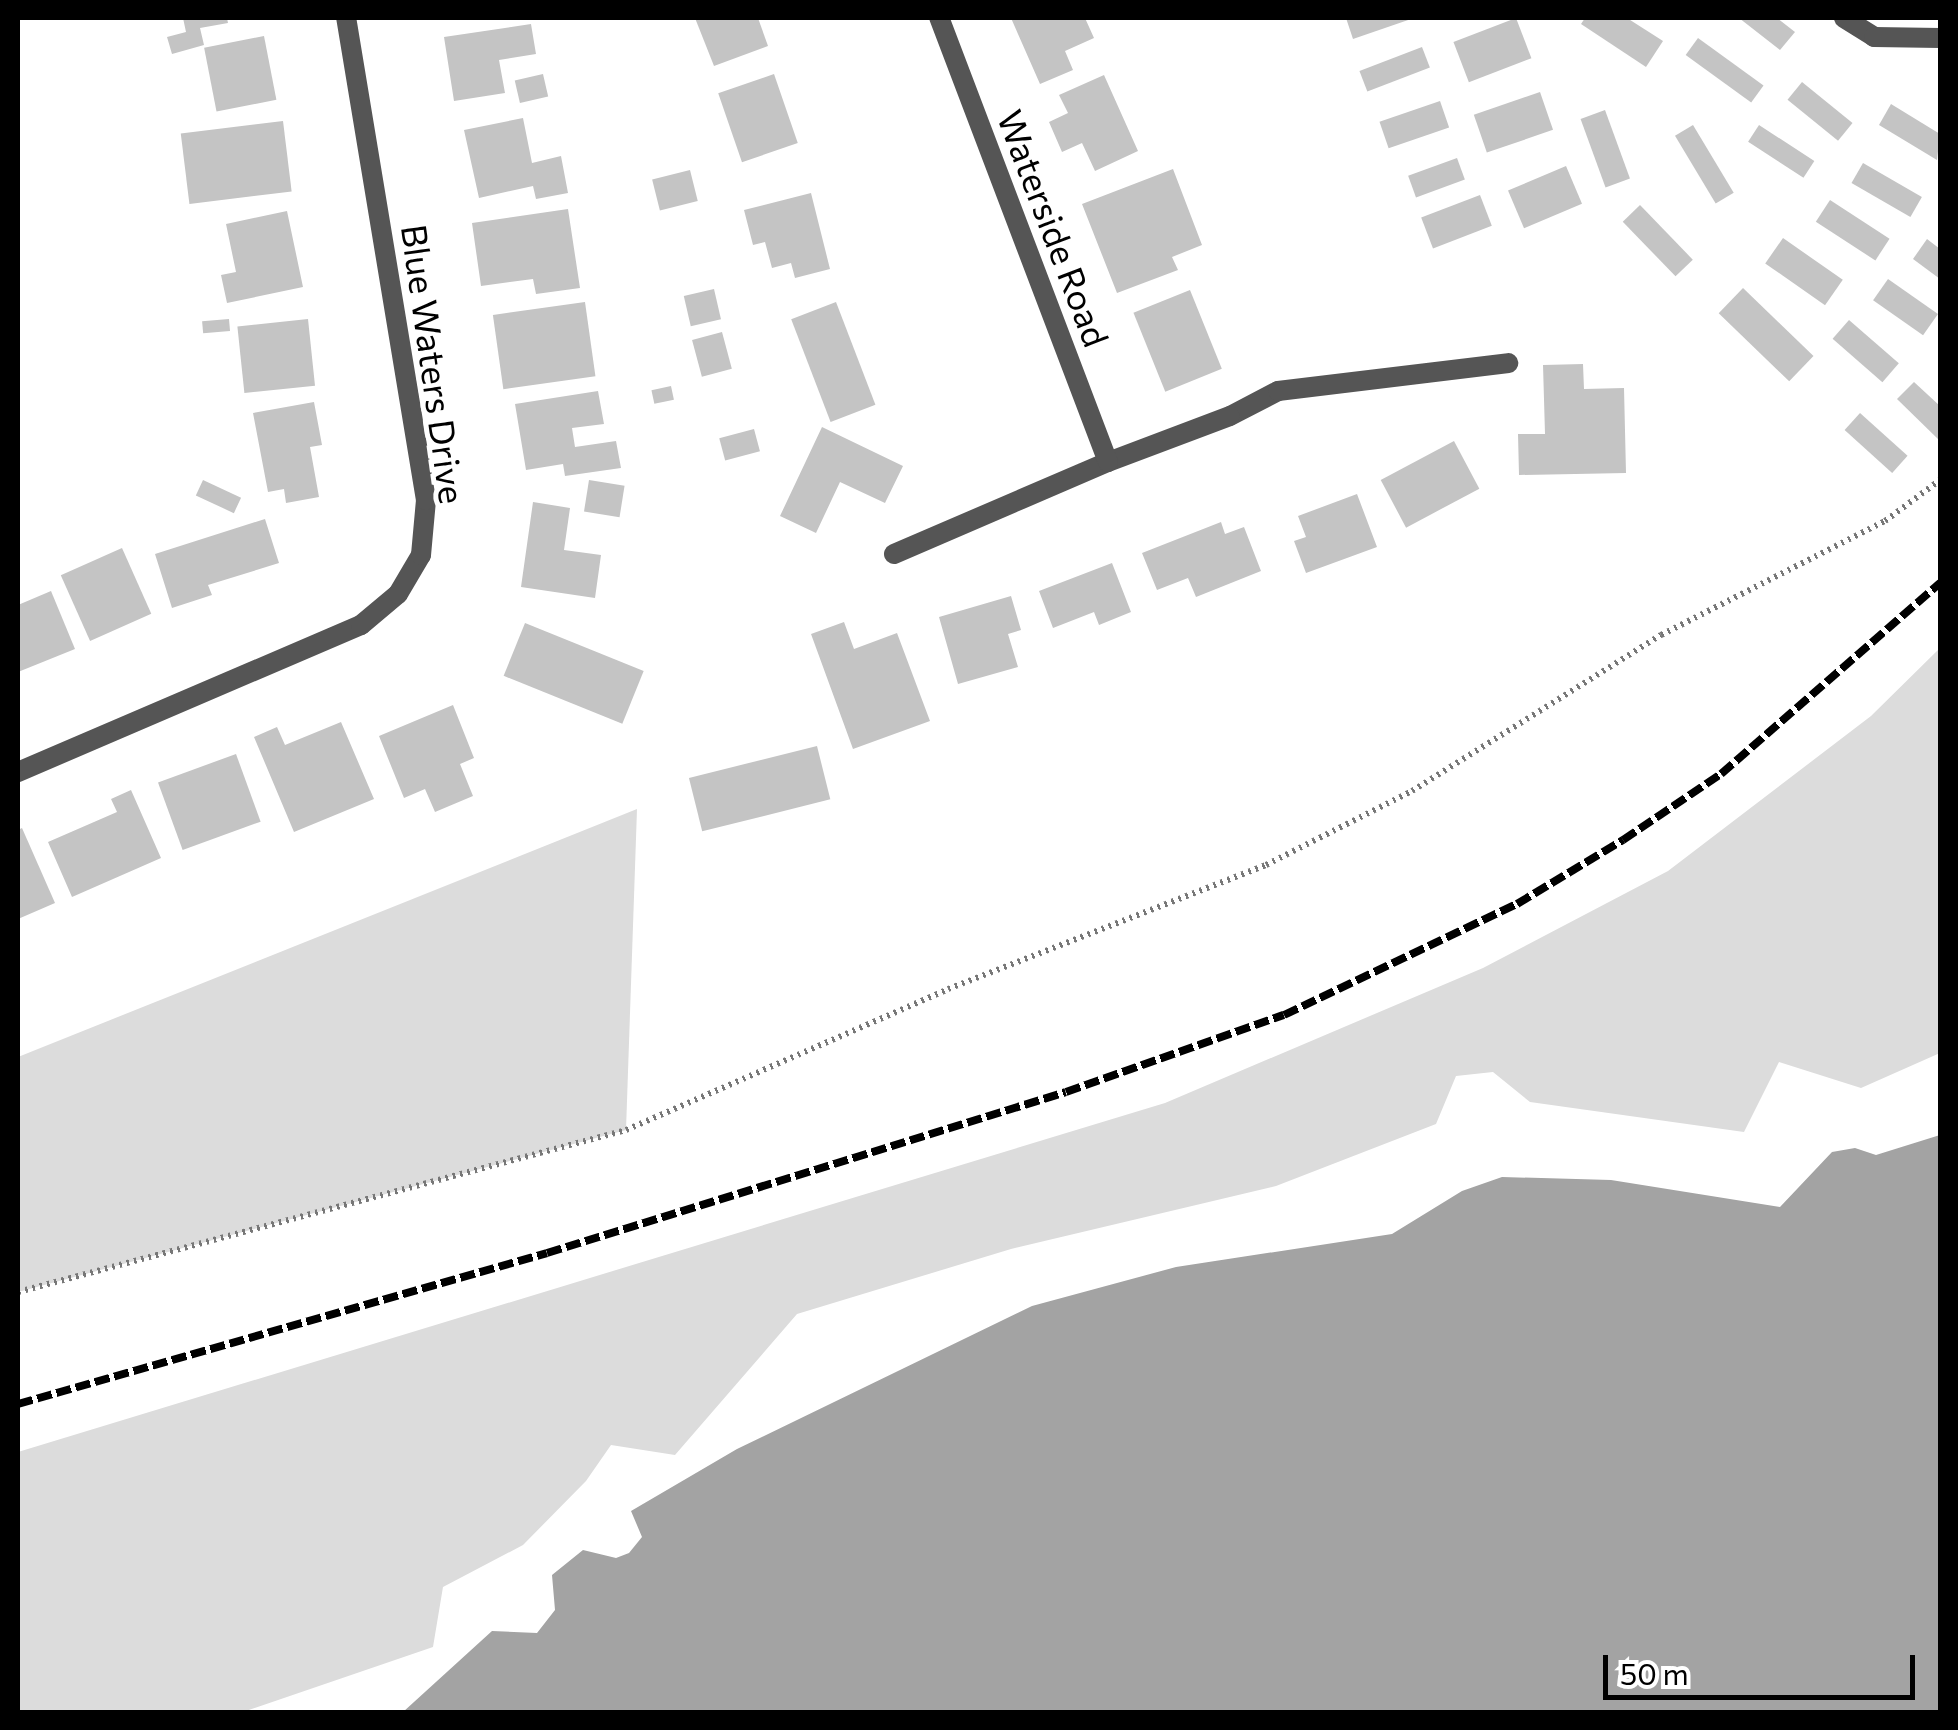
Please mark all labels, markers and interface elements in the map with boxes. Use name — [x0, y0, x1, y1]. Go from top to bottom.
street label: Waterside Road — [990, 104, 1118, 352]
street label: Blue Waters Drive — [394, 222, 474, 506]
scale bar — [1608, 1635, 1920, 1697]
text: 50 m — [1620, 1654, 1689, 1691]

